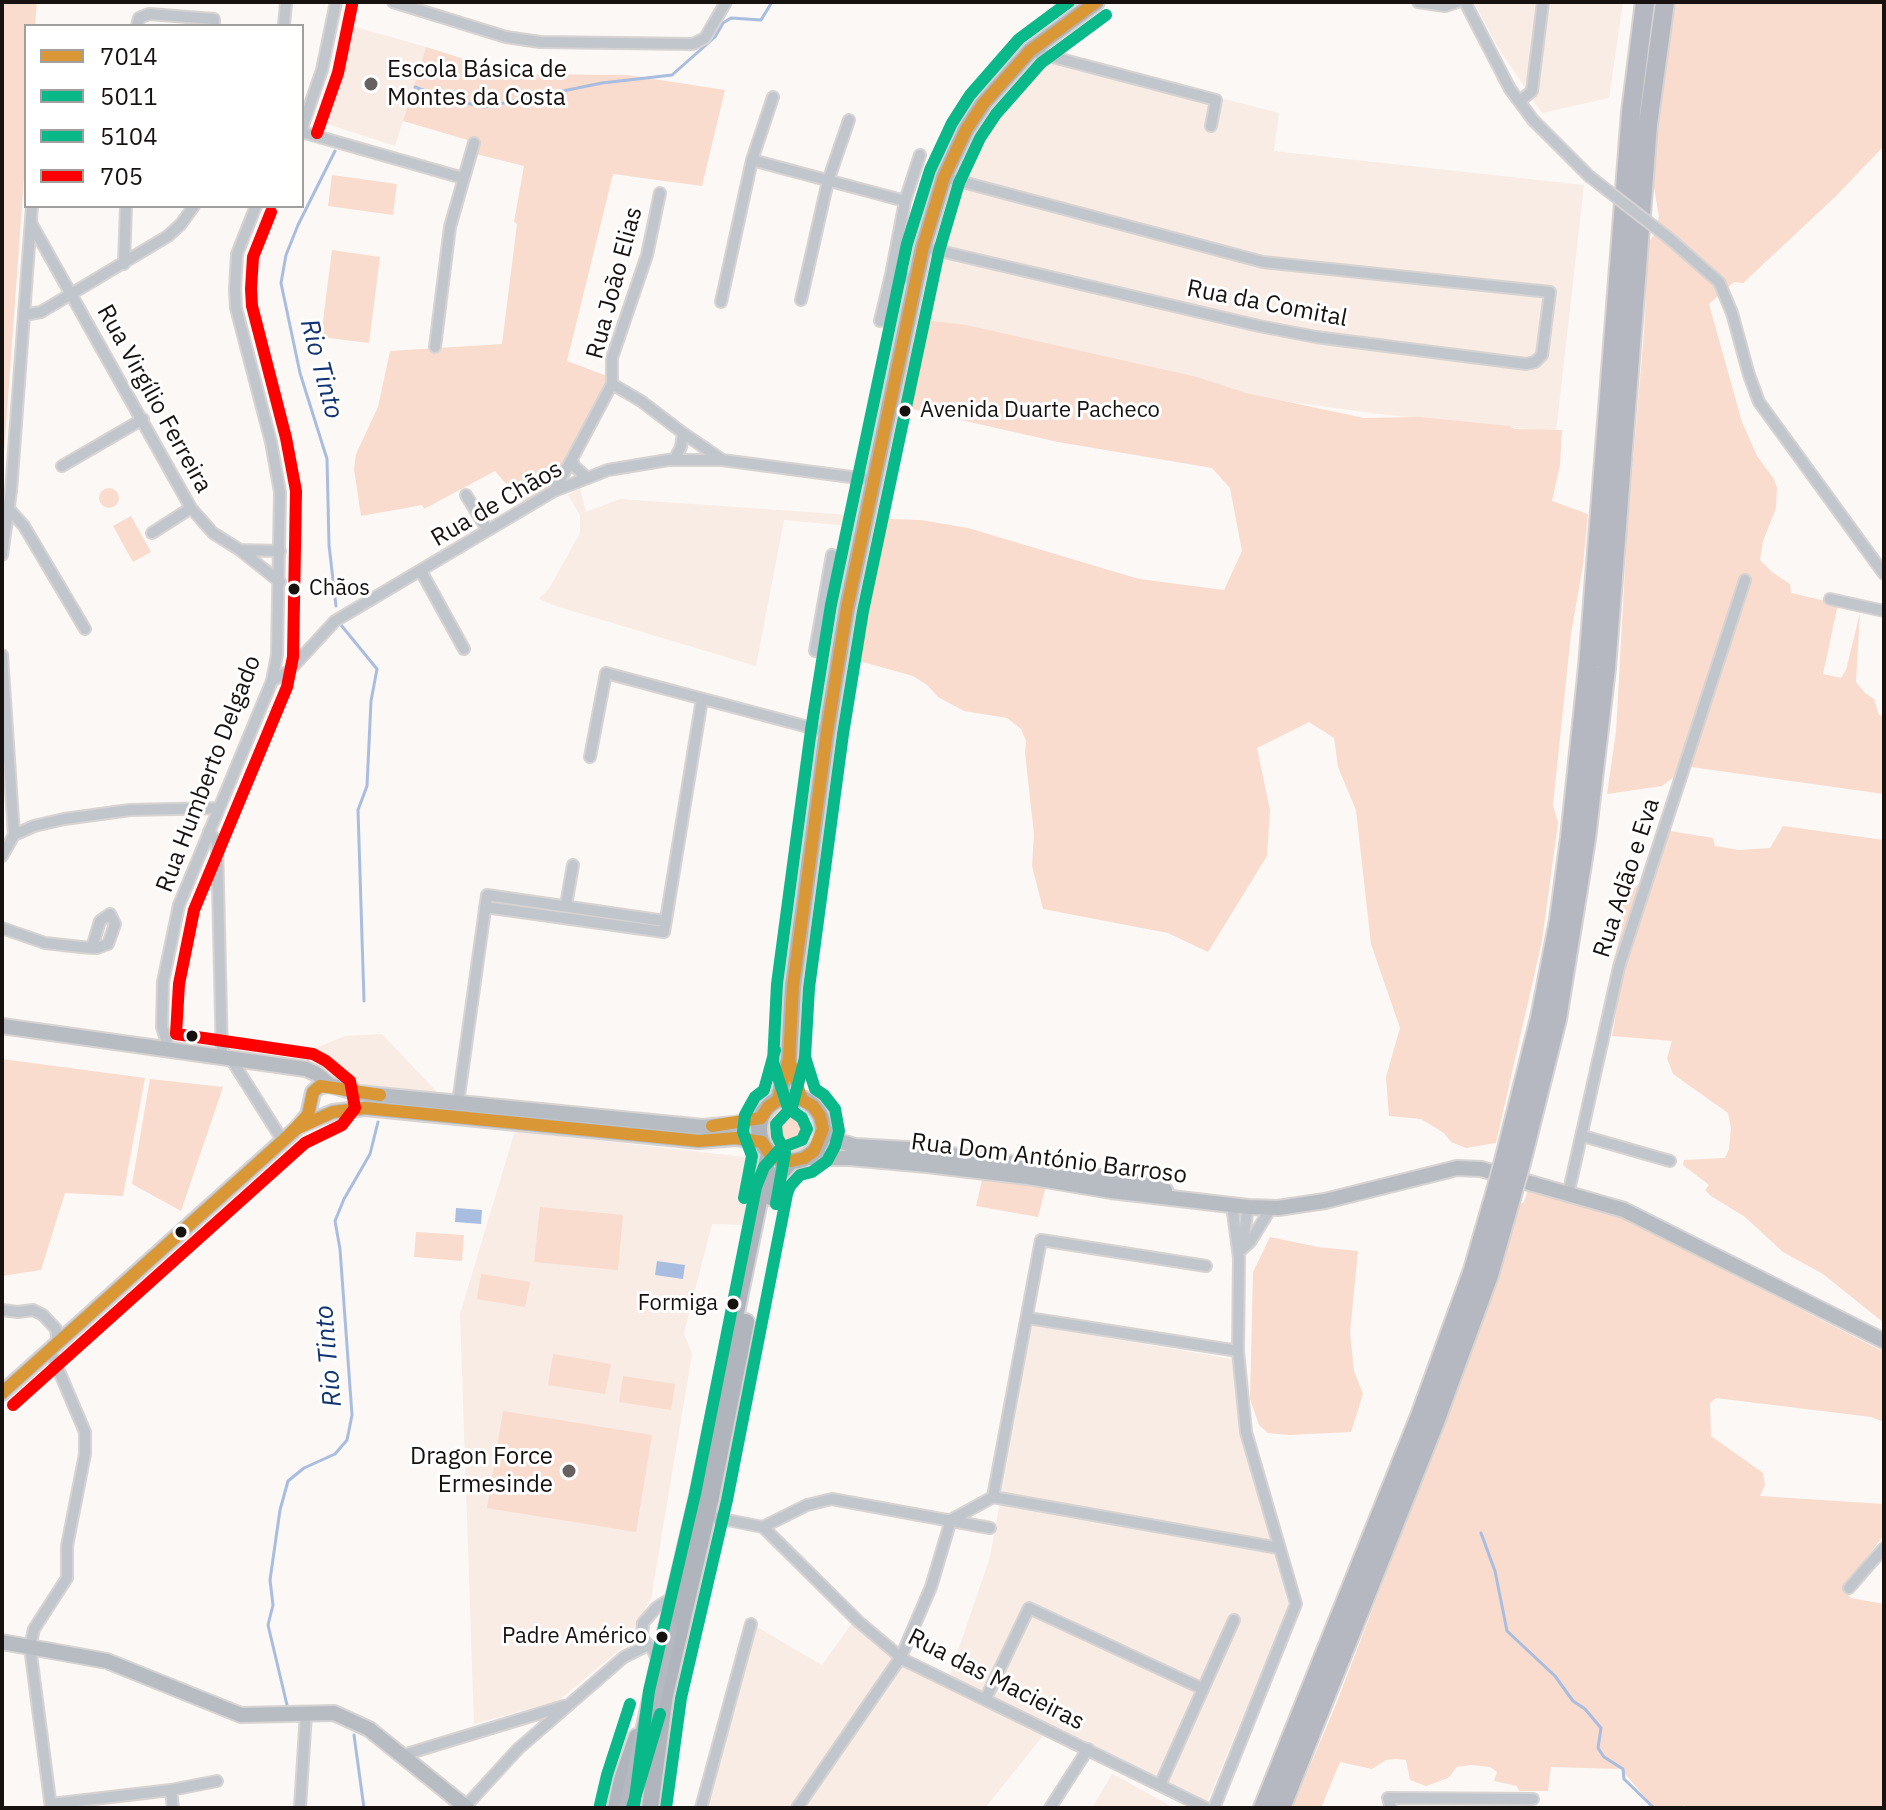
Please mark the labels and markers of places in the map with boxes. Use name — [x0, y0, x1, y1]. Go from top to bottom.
place label: Escola Básica de Montes da Costa — [387, 56, 567, 112]
marker: Escola Básica de Montes da Costa — [362, 75, 380, 93]
place label: Avenida Duarte Pacheco — [920, 398, 1160, 424]
marker: Avenida Duarte Pacheco — [897, 403, 913, 419]
place label: Chãos — [309, 576, 370, 602]
marker: Chãos — [286, 581, 302, 597]
unlabelled marker — [184, 1028, 200, 1044]
unlabelled marker — [173, 1224, 189, 1240]
place label: Formiga — [638, 1291, 718, 1317]
marker: Formiga — [725, 1296, 741, 1312]
place label: Dragon Force Ermesinde — [410, 1443, 553, 1499]
marker: Dragon Force Ermesinde — [560, 1462, 578, 1480]
place label: Padre Américo — [502, 1624, 647, 1650]
marker: Padre Américo — [654, 1629, 670, 1645]

